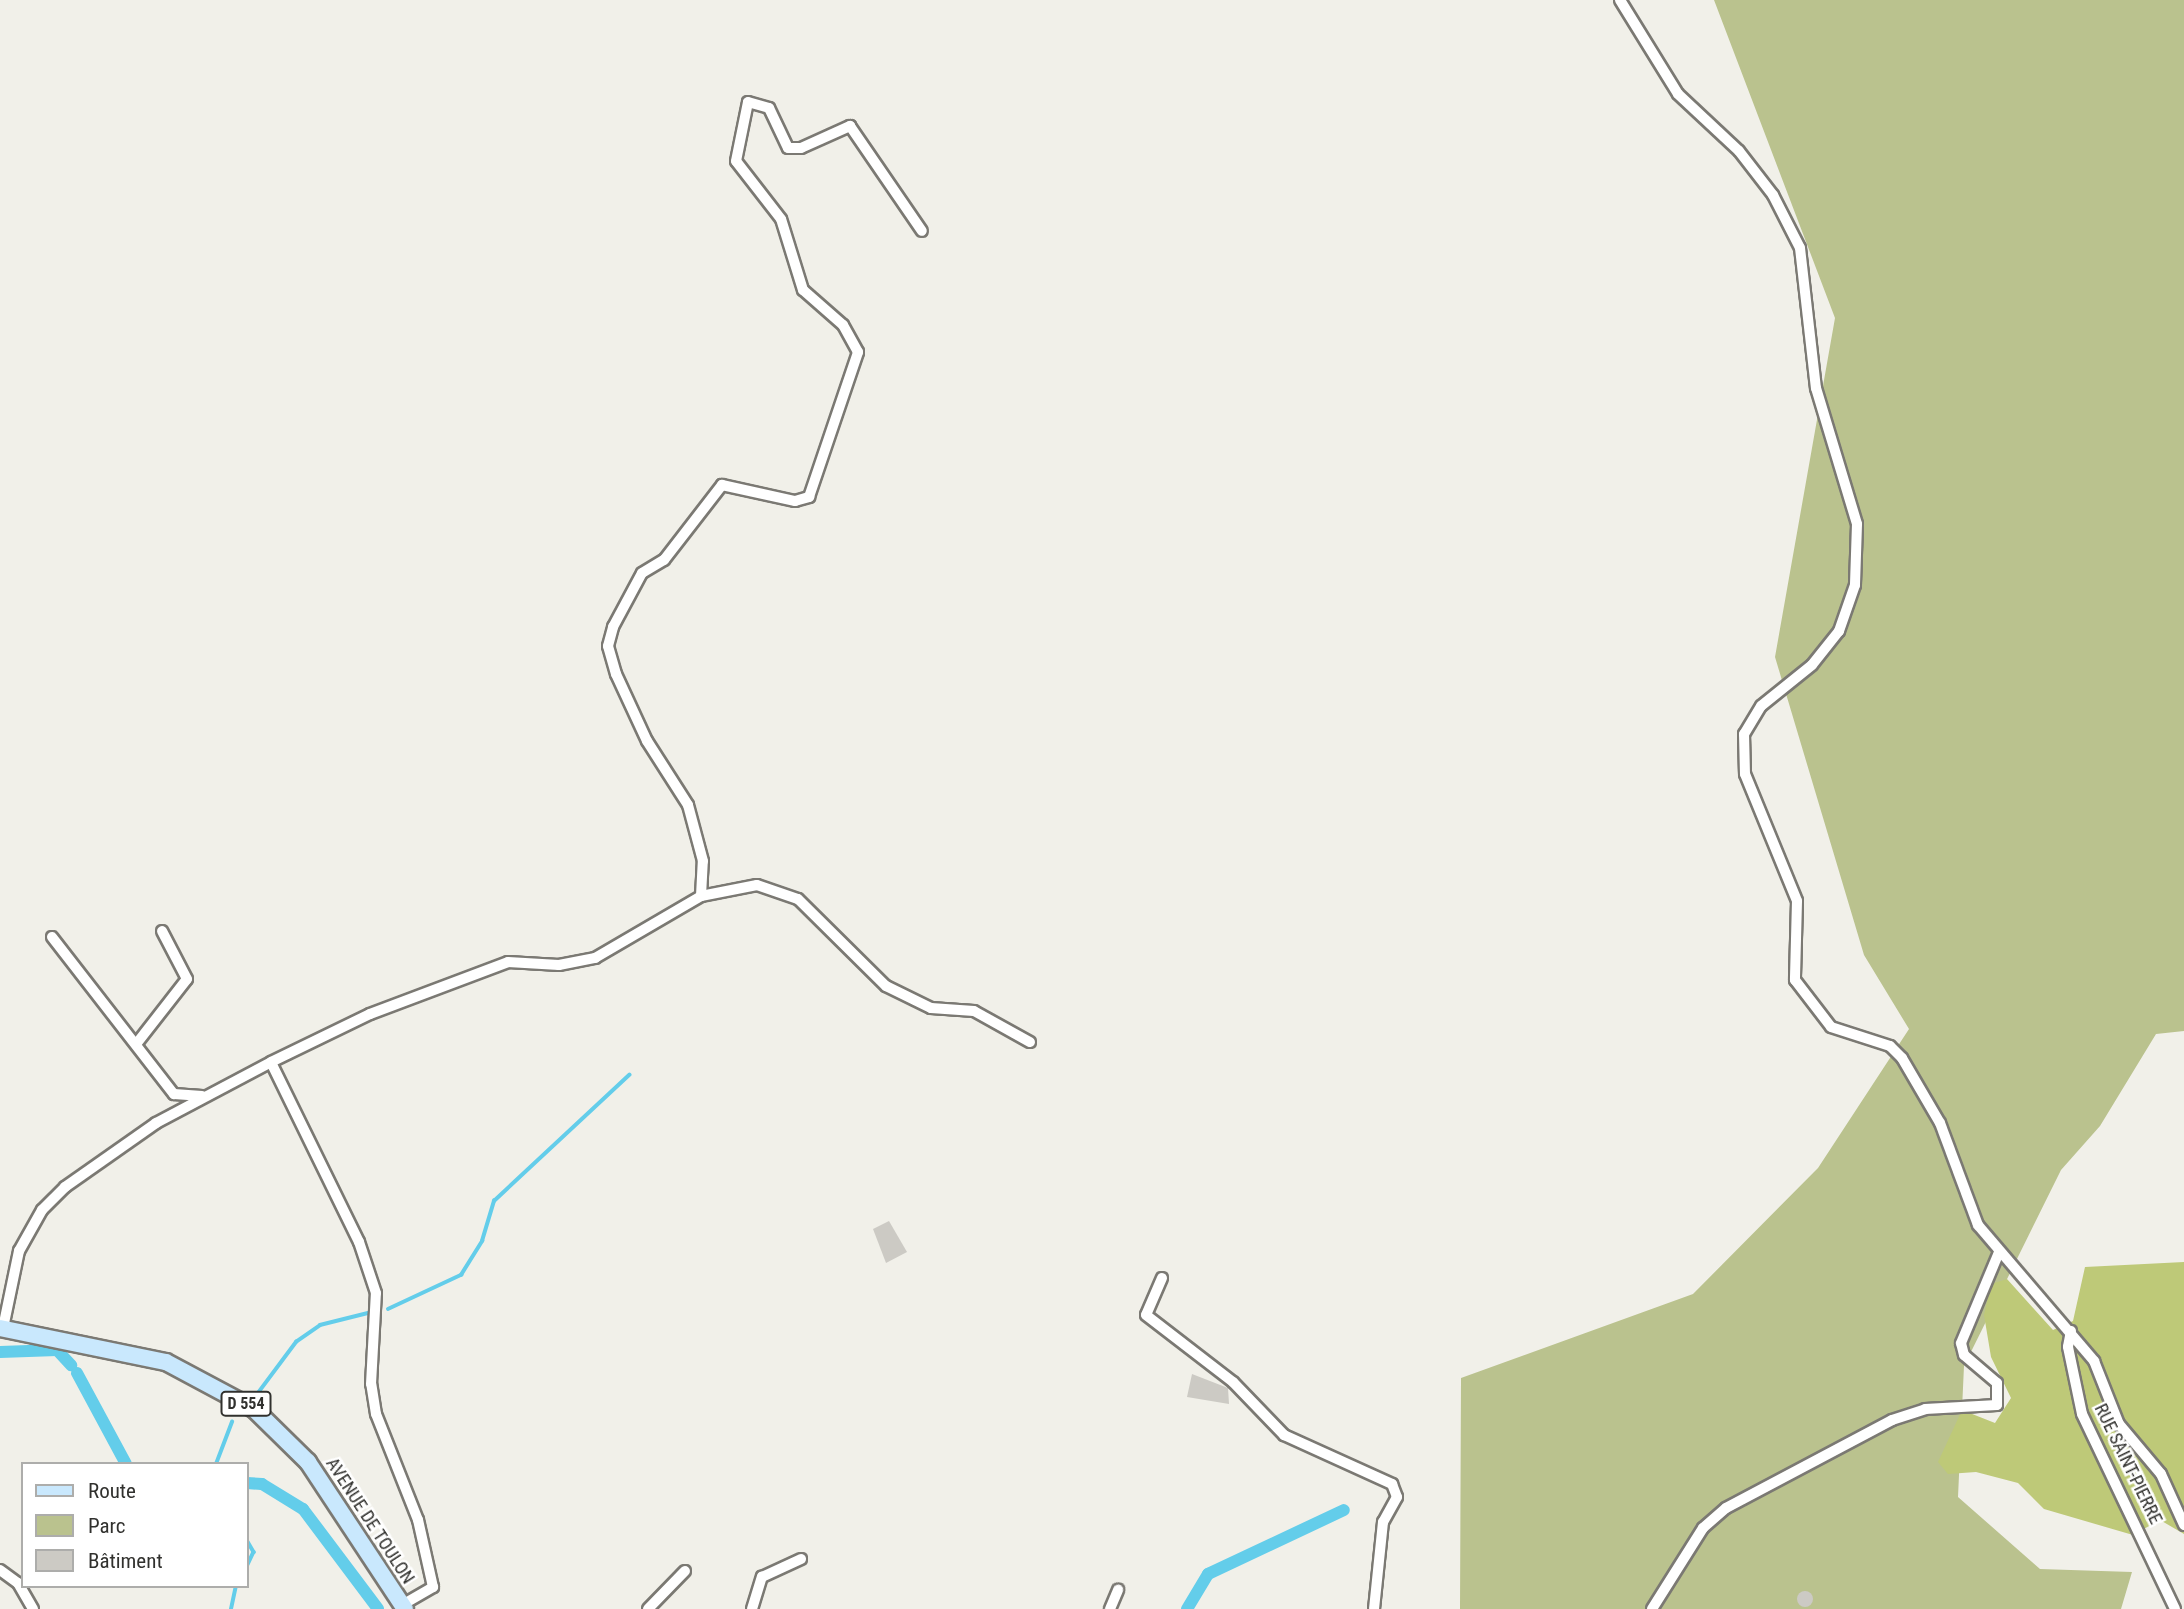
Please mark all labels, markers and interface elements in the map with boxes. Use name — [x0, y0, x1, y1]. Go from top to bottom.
road number: D 554 — [220, 1392, 272, 1416]
street label: RUE SAINT-PIERRE — [2090, 1400, 2166, 1528]
street label: AVENUE DE TOULON — [321, 1454, 419, 1588]
legend — [21, 1462, 248, 1588]
text: Route — [88, 1479, 136, 1503]
text: Parc — [88, 1514, 126, 1538]
text: Bâtiment — [88, 1549, 163, 1573]

